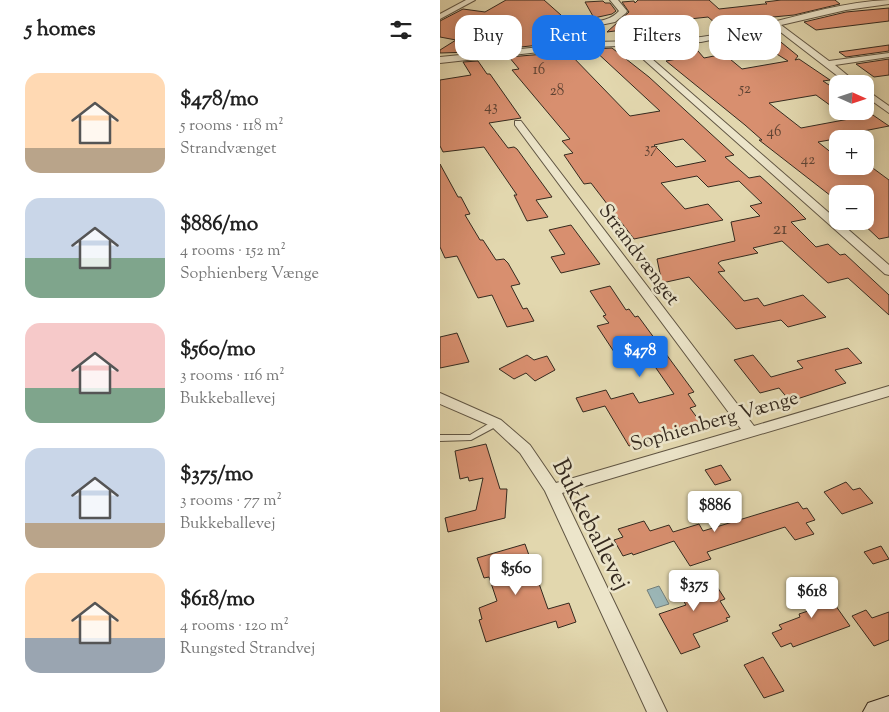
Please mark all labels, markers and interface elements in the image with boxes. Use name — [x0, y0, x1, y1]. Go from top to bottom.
text: 5 homes — [25, 15, 95, 45]
chip: Buy — [455, 15, 522, 60]
chip: Rent — [532, 15, 605, 60]
chip: Filters — [615, 15, 699, 60]
chip: New — [709, 15, 781, 60]
icon: filters — [387, 16, 415, 44]
house number: 16 — [533, 60, 545, 81]
north arrow — [829, 75, 874, 120]
map controls — [829, 75, 874, 230]
house number: 52 — [738, 79, 751, 100]
house number: 28 — [550, 81, 564, 102]
text: $478/mo — [180, 85, 259, 115]
icon: home — [65, 93, 125, 153]
house number: 43 — [484, 97, 498, 118]
text: 5 rooms · 118 m² — [180, 115, 284, 138]
house number: 46 — [767, 122, 781, 143]
button: + — [829, 130, 874, 175]
text: Strandvænget — [180, 138, 276, 161]
house number: 37 — [644, 139, 658, 160]
house number: 42 — [801, 150, 815, 171]
button: − — [829, 185, 874, 230]
street label: Strandvænget — [590, 199, 686, 312]
text: $886/mo — [180, 210, 258, 240]
house number: 21 — [773, 217, 787, 243]
icon: home — [65, 218, 125, 278]
text: 4 rooms · 152 m² — [180, 240, 286, 263]
text: Sophienberg Vænge — [180, 263, 319, 286]
text: $560/mo — [180, 335, 255, 365]
pin: $478 — [610, 336, 670, 378]
text: $478 — [624, 340, 656, 363]
icon: home — [65, 343, 125, 403]
text: 3 rooms · 116 m² — [180, 365, 285, 388]
street label: Sophienberg Vænge — [627, 385, 802, 460]
text: Bukkeballevej — [180, 388, 276, 411]
street label: Bukkeballevej — [543, 453, 638, 596]
text: $375/mo — [180, 460, 253, 490]
icon: home — [65, 468, 125, 528]
text: 3 rooms · 77 m² — [180, 490, 282, 513]
pin: $886 — [685, 490, 745, 533]
text: $886 — [699, 495, 731, 518]
text: Bukkeballevej — [180, 513, 276, 536]
pin: $560 — [486, 554, 546, 596]
text: $560 — [501, 558, 531, 581]
pin: $375 — [664, 570, 724, 612]
text: $375 — [680, 574, 708, 597]
pin: $618 — [782, 576, 842, 619]
text: $618 — [797, 581, 827, 604]
text: $618/mo — [180, 585, 255, 615]
icon: home — [65, 593, 125, 653]
text: 4 rooms · 120 m² — [180, 615, 289, 638]
text: Rungsted Strandvej — [180, 638, 315, 661]

